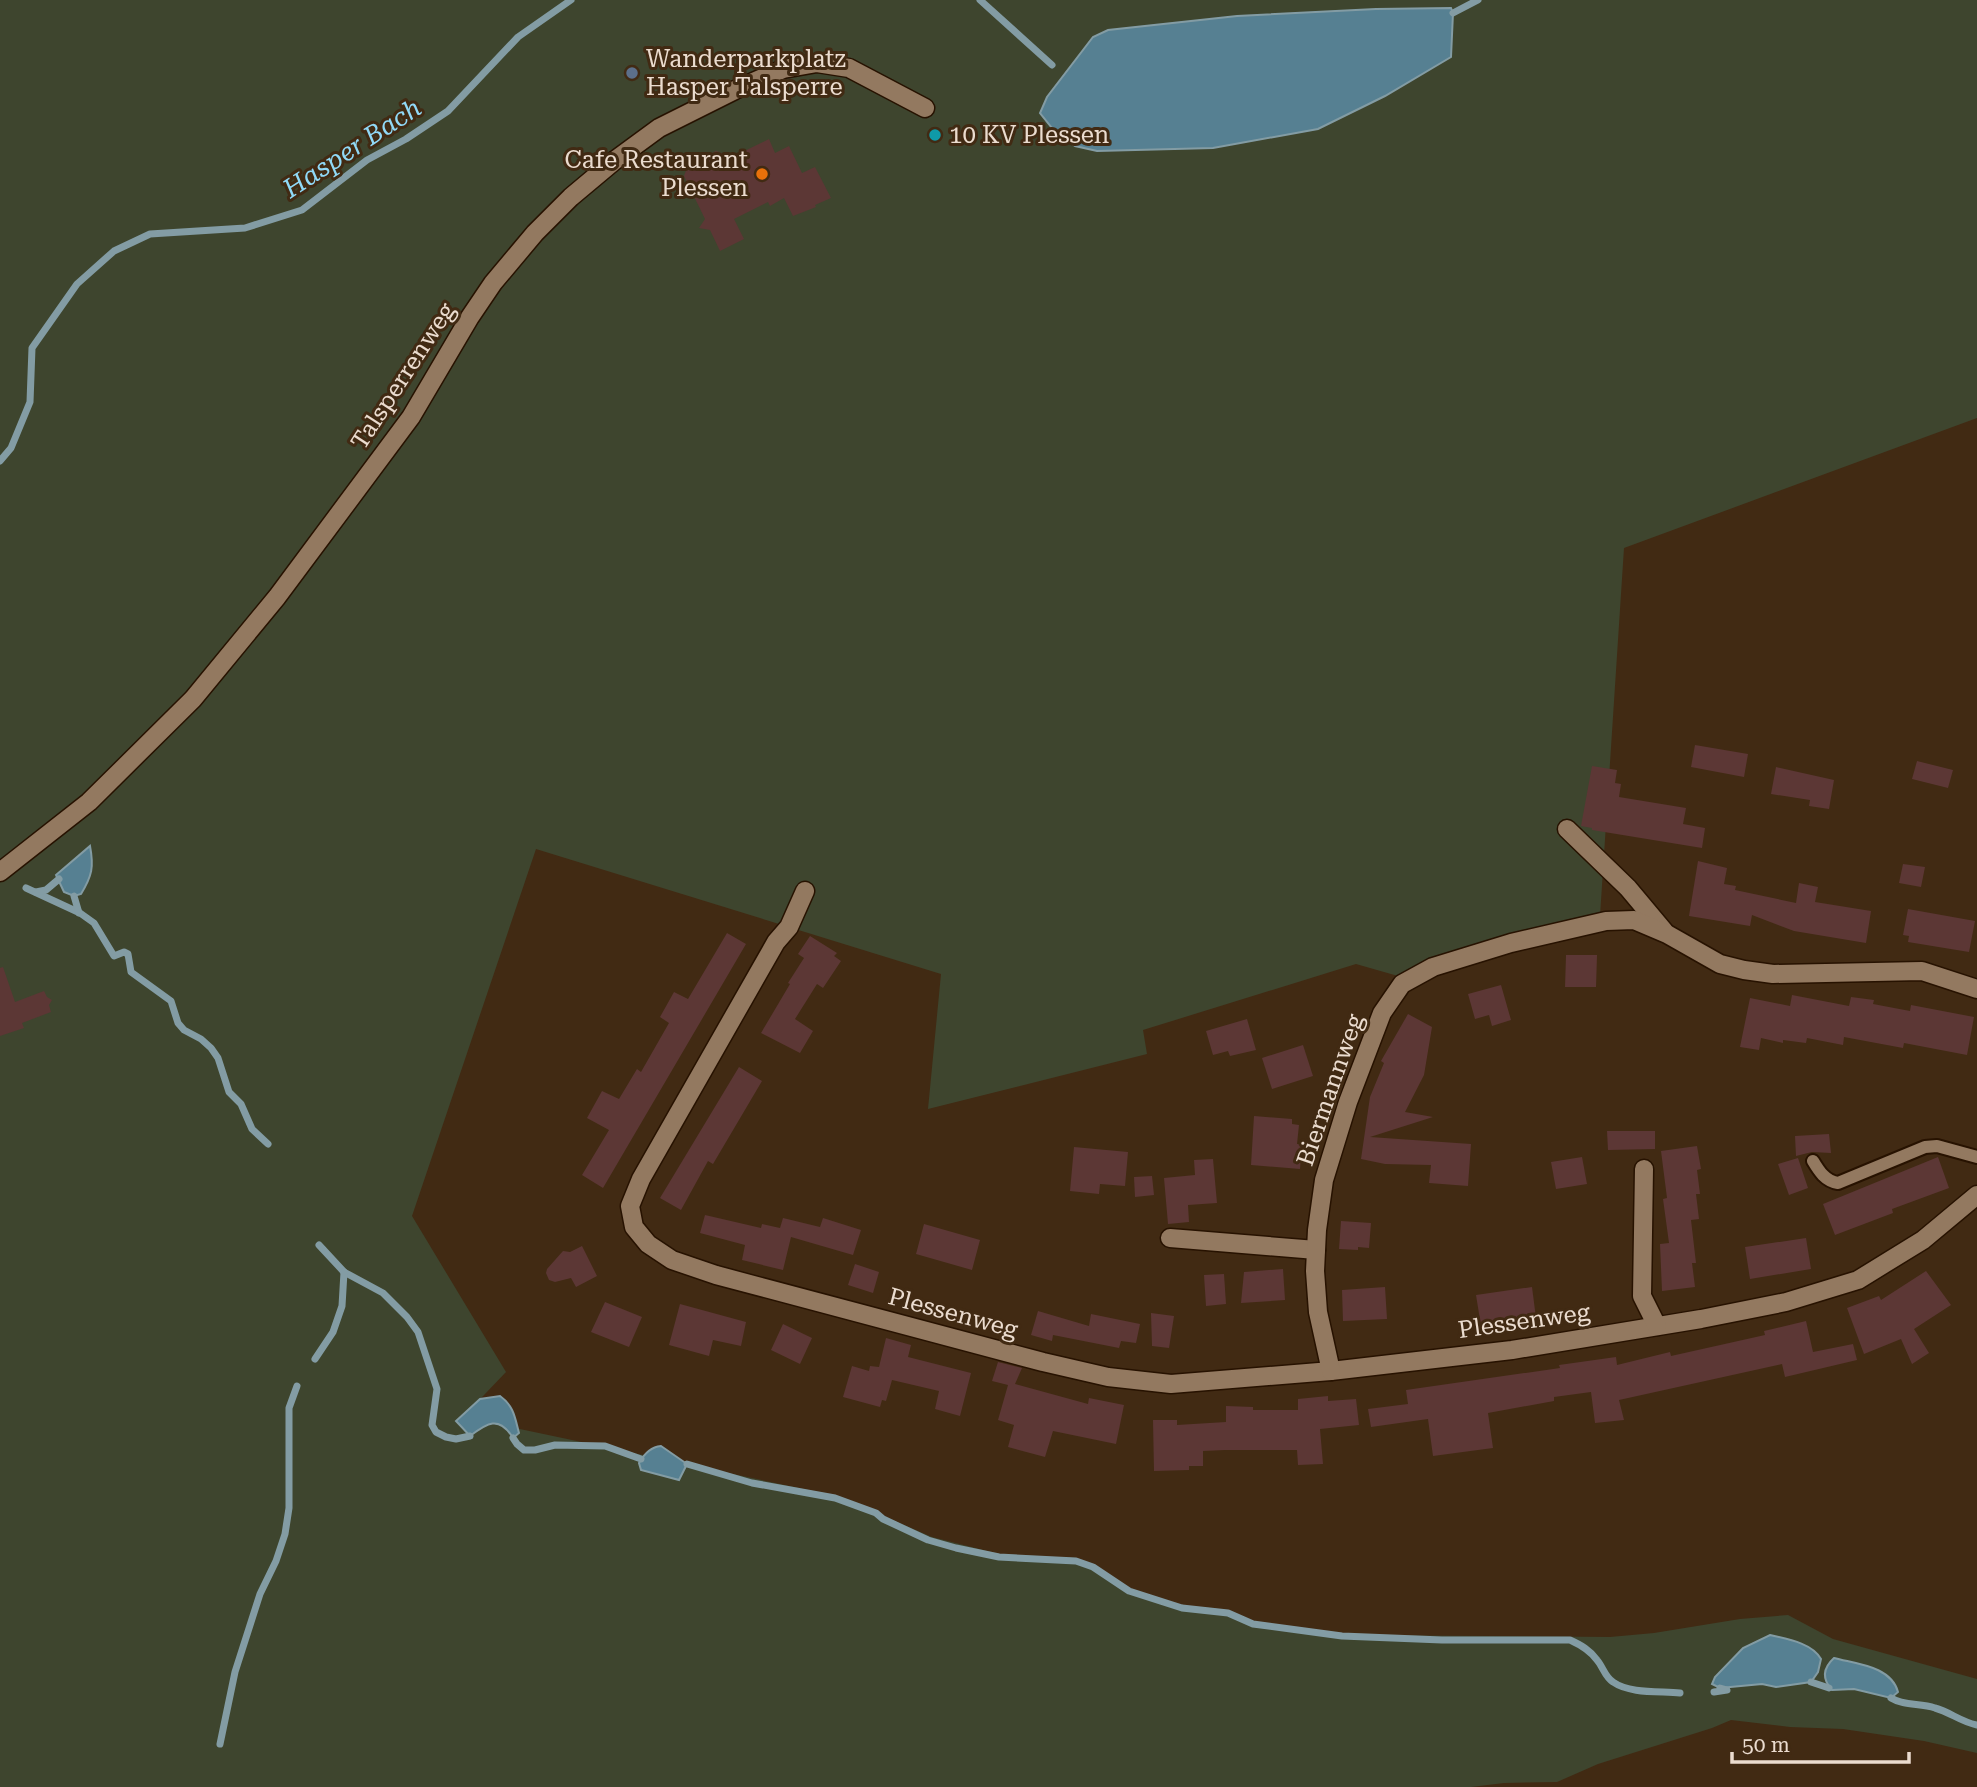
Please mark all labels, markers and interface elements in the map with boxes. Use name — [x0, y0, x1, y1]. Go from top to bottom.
place label: Wanderparkplatz Hasper Talsperre — [646, 45, 846, 101]
marker: Wanderparkplatz Hasper Talsperre — [624, 65, 640, 81]
water label: Hasper Bach — [277, 92, 427, 204]
place label: 10 KV Plessen — [949, 121, 1109, 149]
marker: 10 KV Plessen — [927, 127, 943, 143]
place label: Cafe Restaurant Plessen — [565, 146, 748, 202]
marker: Cafe Restaurant Plessen — [754, 166, 770, 182]
street label: Talsperrenweg — [345, 297, 461, 455]
street label: Biermannweg — [1291, 1010, 1369, 1169]
street label: Plessenweg — [885, 1282, 1021, 1344]
street label: Plessenweg — [1456, 1298, 1592, 1344]
scale bar — [1732, 1720, 1909, 1764]
text: 50 m — [1742, 1733, 1790, 1757]

